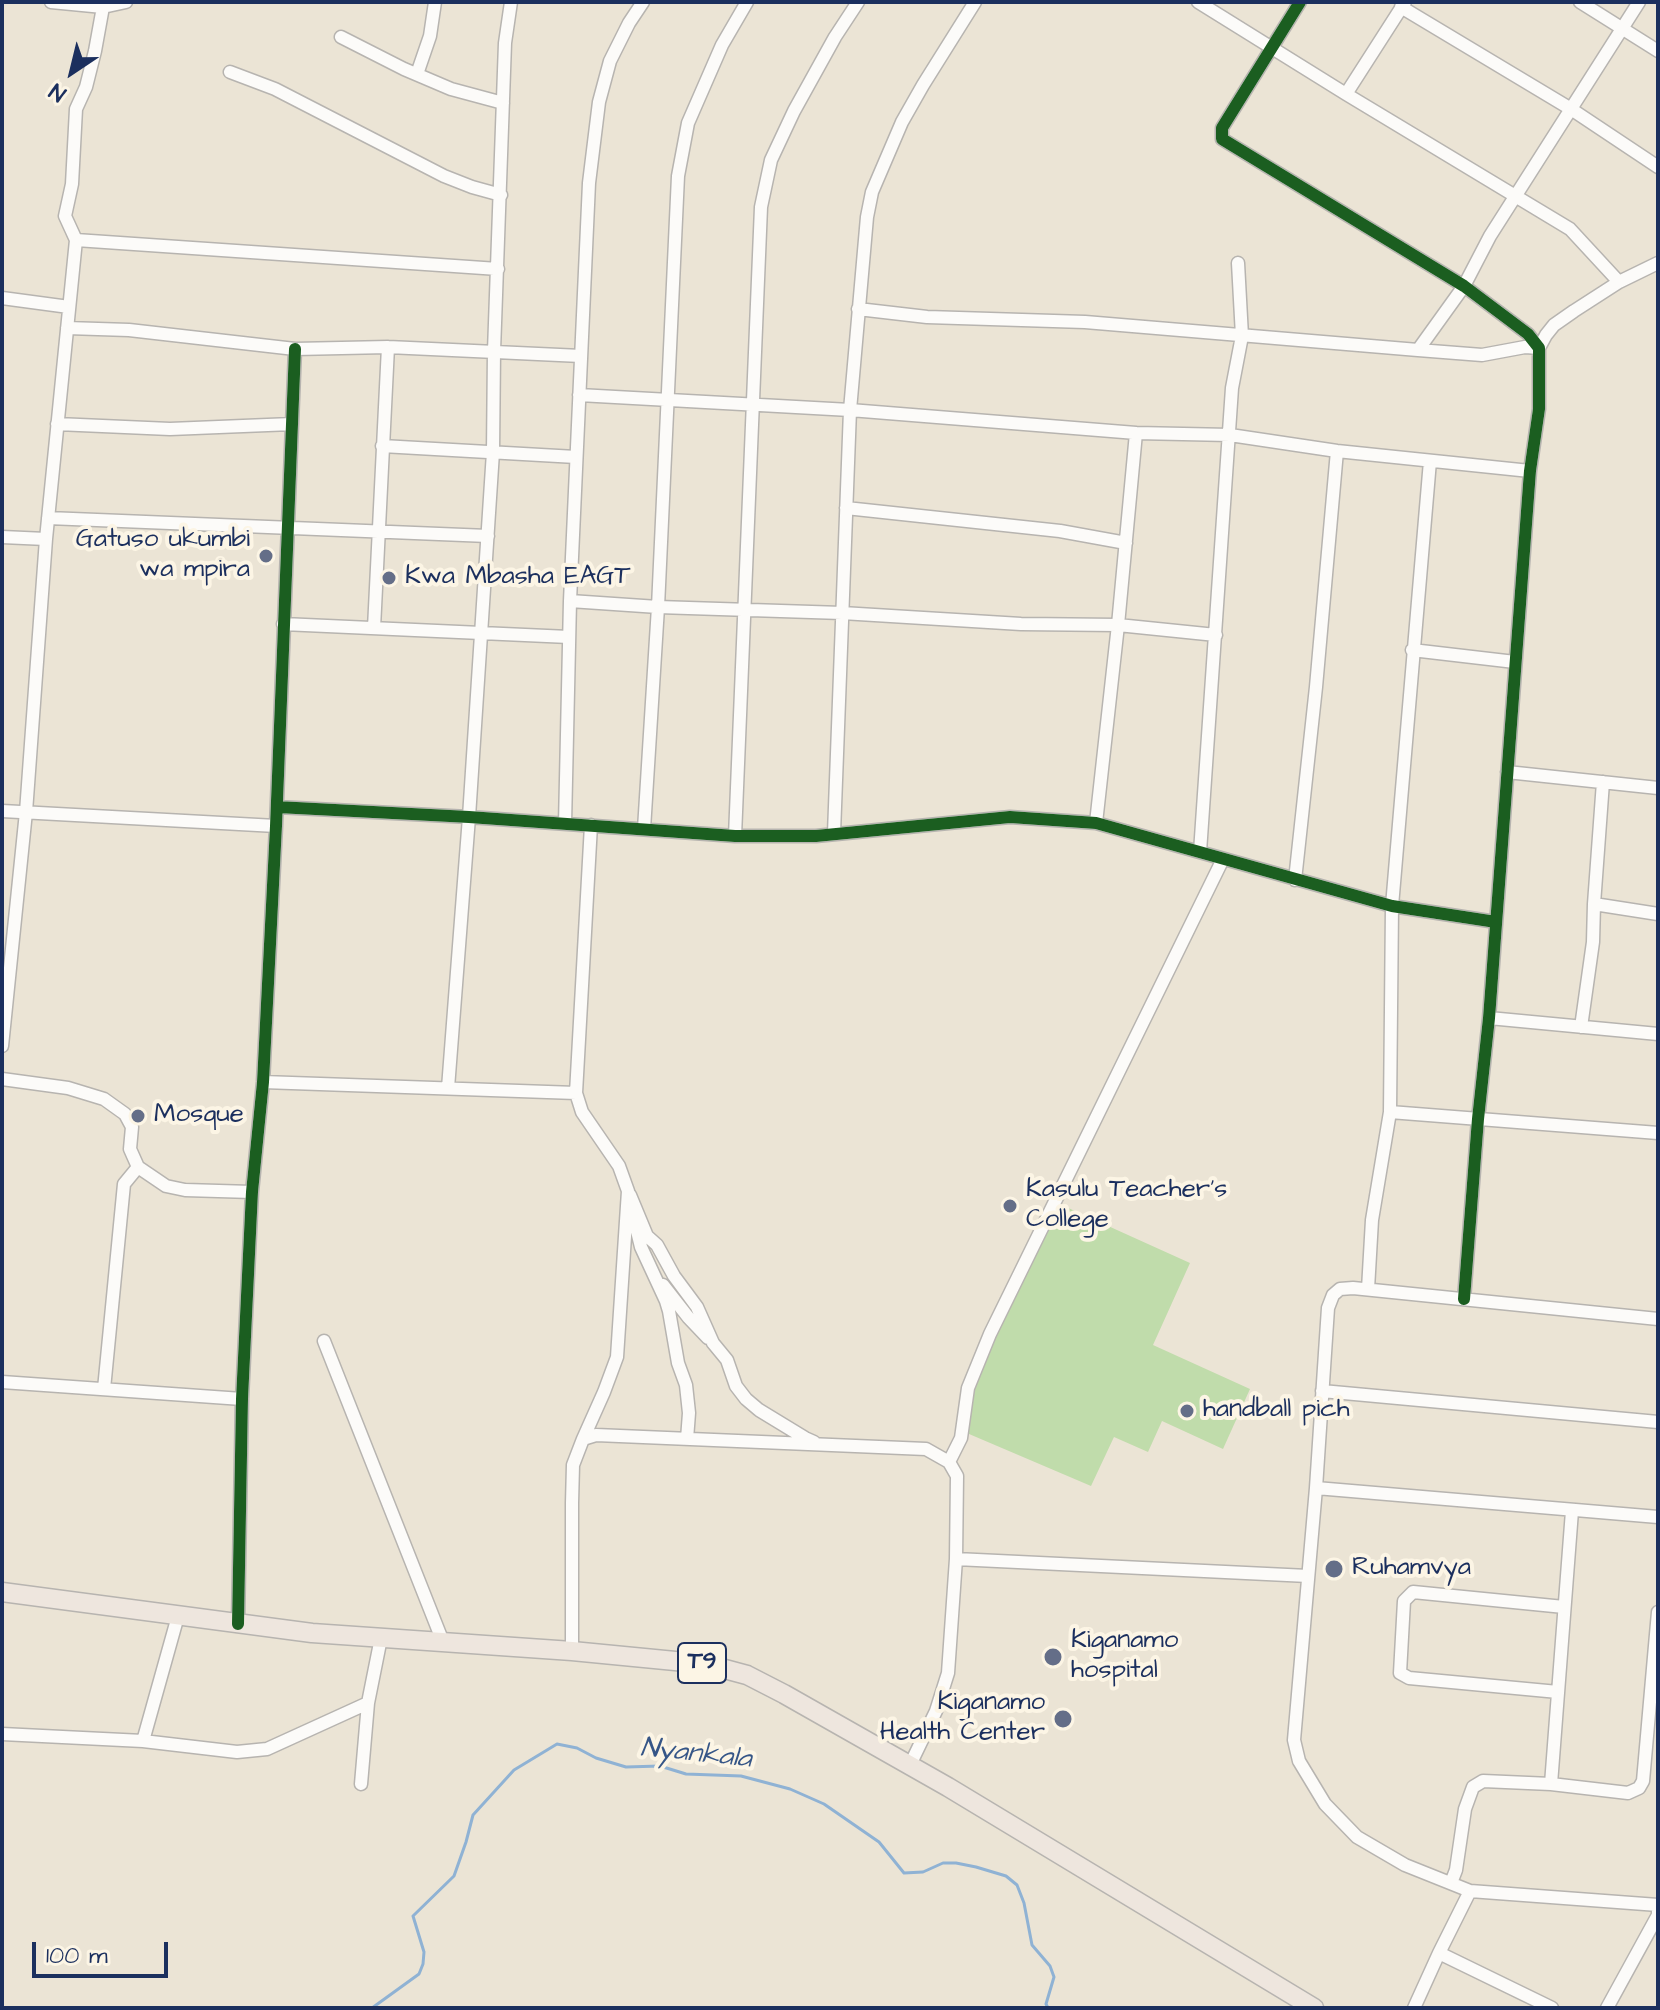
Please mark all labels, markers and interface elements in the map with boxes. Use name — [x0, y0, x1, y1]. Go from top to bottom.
north arrow — [32, 32, 112, 112]
text: N — [43, 75, 72, 109]
place label: Gatuso ukumbi wa mpira — [76, 525, 250, 586]
marker: Gatuso ukumbi wa mpira — [257, 547, 275, 565]
place label: Kwa Mbasha EAGT — [405, 562, 631, 594]
marker: Kwa Mbasha EAGT — [380, 569, 398, 587]
place label: Mosque — [154, 1100, 244, 1132]
marker: Mosque — [129, 1107, 147, 1125]
place label: Kasulu Teacher's College — [1026, 1175, 1227, 1236]
marker: Kasulu Teacher's College — [1001, 1197, 1019, 1215]
place label: handball pich — [1203, 1395, 1350, 1427]
marker: handball pich — [1178, 1402, 1196, 1420]
place label: Ruhamvya — [1352, 1553, 1471, 1585]
marker: Ruhamvya — [1323, 1558, 1345, 1580]
place label: Kiganamo hospital — [1071, 1626, 1178, 1688]
road number: T9 — [678, 1643, 726, 1683]
marker: Kiganamo hospital — [1042, 1646, 1064, 1668]
place label: Kiganamo Health Center — [880, 1688, 1045, 1750]
marker: Kiganamo Health Center — [1052, 1708, 1074, 1730]
water label: Nyankala — [639, 1732, 753, 1778]
scale bar — [36, 1926, 172, 1976]
text: 100 m — [46, 1939, 108, 1973]

